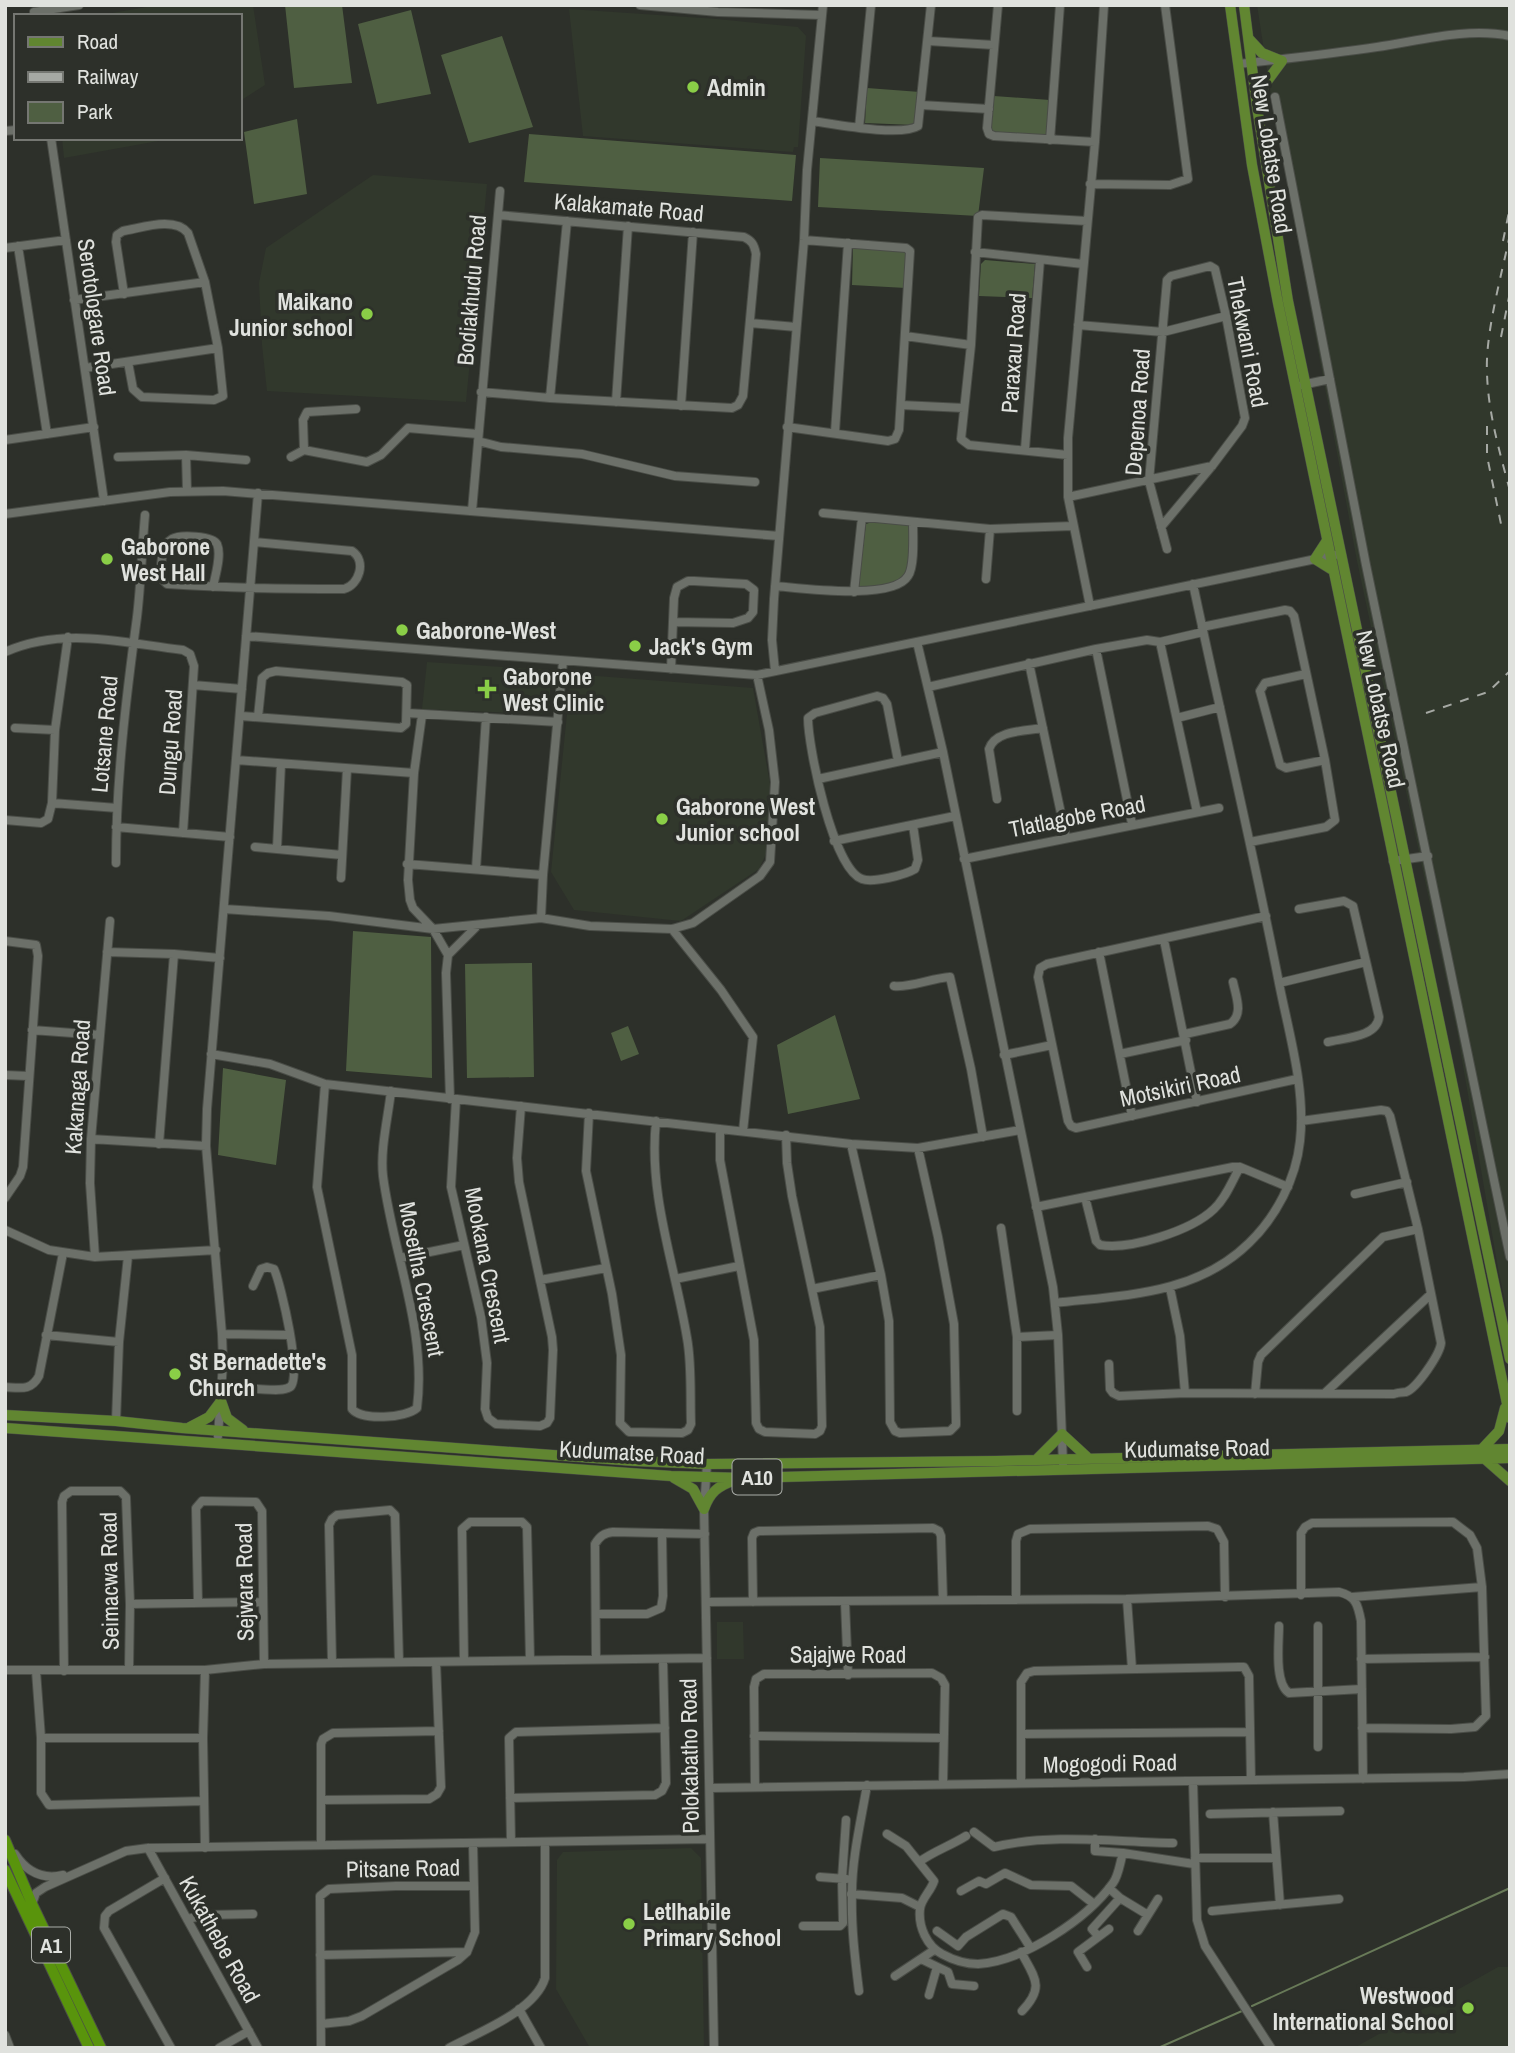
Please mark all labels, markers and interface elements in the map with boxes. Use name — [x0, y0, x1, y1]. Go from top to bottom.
legend — [14, 14, 242, 140]
text: Road — [77, 27, 118, 56]
text: Railway — [77, 62, 139, 91]
place label: Admin — [707, 72, 766, 103]
street label: New Lobatse Road — [1244, 72, 1300, 236]
marker: Admin — [685, 79, 701, 95]
text: Park — [77, 97, 113, 126]
street label: Kalakamate Road — [553, 185, 705, 229]
street label: Bodiakhudu Road — [449, 213, 493, 367]
street label: Serotologare Road — [71, 236, 123, 398]
street label: Thekwani Road — [1220, 274, 1276, 410]
place label: Maikano Junior school — [229, 286, 353, 343]
street label: Paraxau Road — [993, 292, 1033, 414]
marker: Maikano Junior school — [359, 306, 375, 322]
street label: Depenoa Road — [1117, 348, 1157, 476]
place label: Gaborone West Hall — [121, 531, 210, 588]
marker: Gaborone West Hall — [99, 551, 115, 567]
place label: Gaborone-West — [416, 615, 556, 646]
marker: Gaborone-West — [394, 622, 410, 638]
street label: New Lobatse Road — [1349, 627, 1413, 791]
place label: Jack's Gym — [649, 631, 753, 662]
marker: Jack's Gym — [627, 638, 643, 654]
place label: Gaborone West Clinic — [503, 661, 604, 718]
street label: Lotsane Road — [83, 674, 125, 794]
marker: Gaborone West Clinic — [477, 679, 497, 699]
street label: Dungu Road — [151, 688, 189, 796]
street label: Tlatlagobe Road — [1006, 788, 1148, 844]
place label: Gaborone West Junior school — [676, 791, 815, 848]
marker: Gaborone West Junior school — [654, 811, 670, 827]
street label: Kakanaga Road — [57, 1018, 97, 1156]
street label: Motsikiri Road — [1117, 1058, 1243, 1114]
street label: Mookana Crescent — [458, 1184, 518, 1346]
street label: Mosetlha Crescent — [392, 1199, 452, 1359]
place label: St Bernadette's Church — [189, 1346, 327, 1403]
marker: St Bernadette's Church — [167, 1366, 183, 1382]
street label: Kudumatse Road — [1124, 1431, 1270, 1465]
street label: Kudumatse Road — [558, 1433, 706, 1471]
road number: A10 — [732, 1460, 782, 1494]
street label: Seimacwa Road — [92, 1512, 126, 1650]
street label: Sejwara Road — [227, 1523, 261, 1641]
street label: Sajajwe Road — [790, 1639, 906, 1670]
street label: Polokabatho Road — [672, 1678, 706, 1834]
street label: Mogogodi Road — [1043, 1746, 1177, 1780]
street label: Pitsane Road — [346, 1852, 460, 1884]
street label: Kukathebe Road — [172, 1870, 268, 2008]
place label: Letlhabile Primary School — [643, 1896, 781, 1953]
marker: Letlhabile Primary School — [621, 1916, 637, 1932]
road number: A1 — [32, 1927, 70, 1962]
place label: Westwood International School — [1273, 1980, 1454, 2037]
marker: Westwood International School — [1460, 2000, 1476, 2016]

